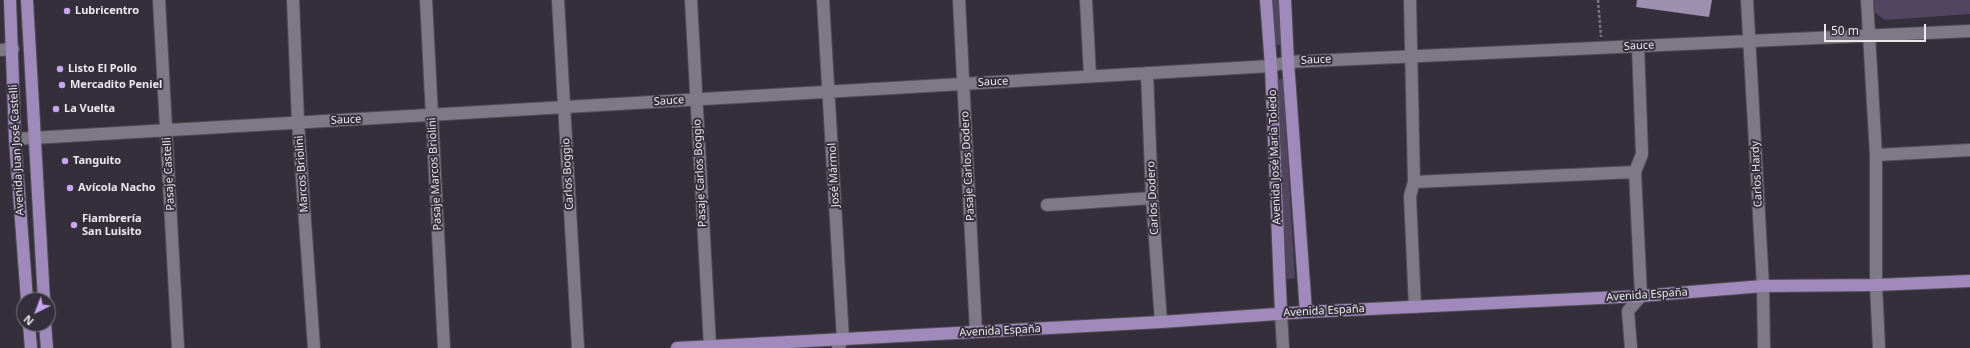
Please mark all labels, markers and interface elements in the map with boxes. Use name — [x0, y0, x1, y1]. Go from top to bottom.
place label: Lubricentro — [75, 4, 139, 18]
marker: Lubricentro — [62, 6, 72, 16]
scale bar — [1826, 16, 1928, 42]
text: 50 m — [1831, 22, 1859, 39]
street label: Sauce — [1623, 39, 1655, 53]
street label: Sauce — [1300, 53, 1332, 67]
place label: Listo El Pollo — [68, 62, 137, 76]
marker: Listo El Pollo — [55, 64, 65, 74]
street label: Sauce — [977, 75, 1009, 89]
place label: Mercadito Peniel — [70, 78, 162, 92]
marker: Mercadito Peniel — [57, 80, 67, 90]
street label: Avenida Juan José Castelli — [7, 84, 27, 216]
street label: Avenida José María Toledo — [1266, 89, 1284, 225]
street label: Sauce — [653, 93, 685, 109]
place label: La Vuelta — [64, 102, 115, 116]
marker: La Vuelta — [51, 104, 61, 114]
street label: Pasaje Carlos Dodero — [959, 111, 977, 221]
street label: Sauce — [330, 113, 362, 127]
street label: Pasaje Marcos Briolini — [425, 117, 445, 231]
street label: Pasaje Carlos Boggio — [691, 119, 709, 227]
street label: Marcos Briolini — [293, 135, 311, 213]
street label: Pasaje Castelli — [160, 137, 178, 211]
street label: Carlos Boggio — [560, 138, 576, 210]
street label: Carlos Hardy — [1749, 141, 1765, 207]
street label: José Mármol — [826, 142, 842, 208]
place label: Tanguito — [73, 154, 121, 168]
marker: Tanguito — [60, 156, 70, 166]
street label: Carlos Dodero — [1144, 161, 1162, 235]
place label: Avícola Nacho — [78, 181, 156, 195]
marker: Avícola Nacho — [65, 183, 75, 193]
place label: Fiambrería San Luisito — [82, 212, 142, 238]
marker: Fiambrería San Luisito — [69, 220, 79, 230]
street label: Avenida España — [1606, 286, 1688, 304]
north arrow — [16, 292, 56, 332]
street label: Avenida España — [1283, 302, 1365, 320]
text: N — [20, 312, 37, 329]
street label: Avenida España — [959, 322, 1041, 340]

